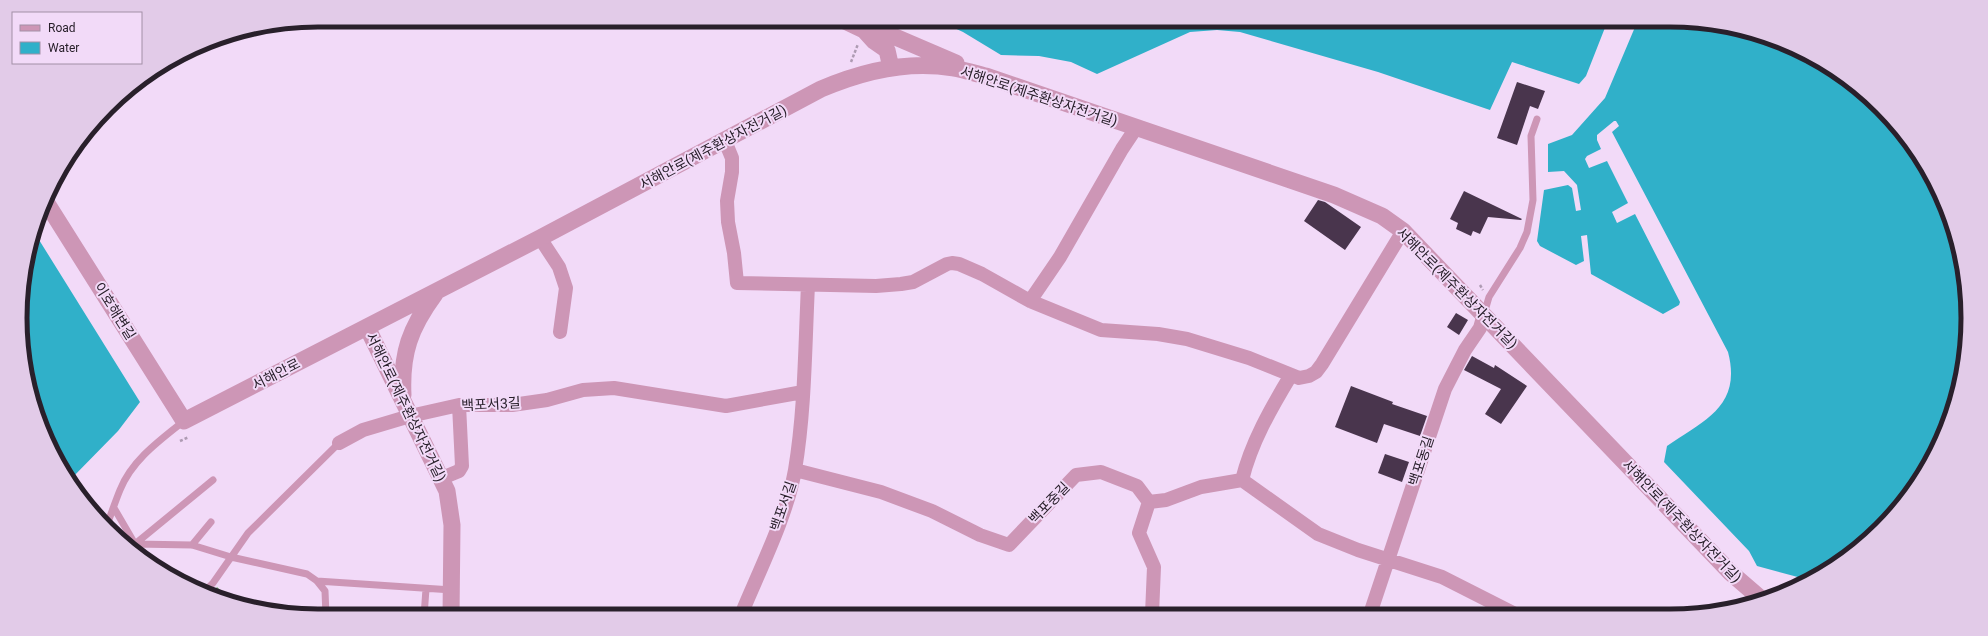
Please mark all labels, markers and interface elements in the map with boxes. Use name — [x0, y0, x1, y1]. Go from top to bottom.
legend — [12, 12, 142, 64]
text: Road — [48, 21, 76, 35]
text: Water — [48, 41, 79, 55]
street label: 서해안로(제주환상자전거길) — [958, 63, 1120, 130]
street label: 서해안로(제주환상자전거길) — [637, 101, 790, 193]
street label: 서해안로(제주환상자전거길) — [1393, 224, 1521, 352]
street label: 이호해변길 — [91, 279, 139, 343]
street label: 서해안로(제주환상자전거길) — [362, 330, 449, 485]
street label: 서해안로 — [249, 355, 303, 393]
street label: 백포서3길 — [461, 394, 521, 414]
street label: 백포동길 — [1405, 434, 1437, 488]
street label: 서해안로(제주환상자전거길) — [1618, 456, 1745, 586]
street label: 백포서길 — [767, 479, 799, 533]
street label: 백포중길 — [1025, 479, 1073, 527]

